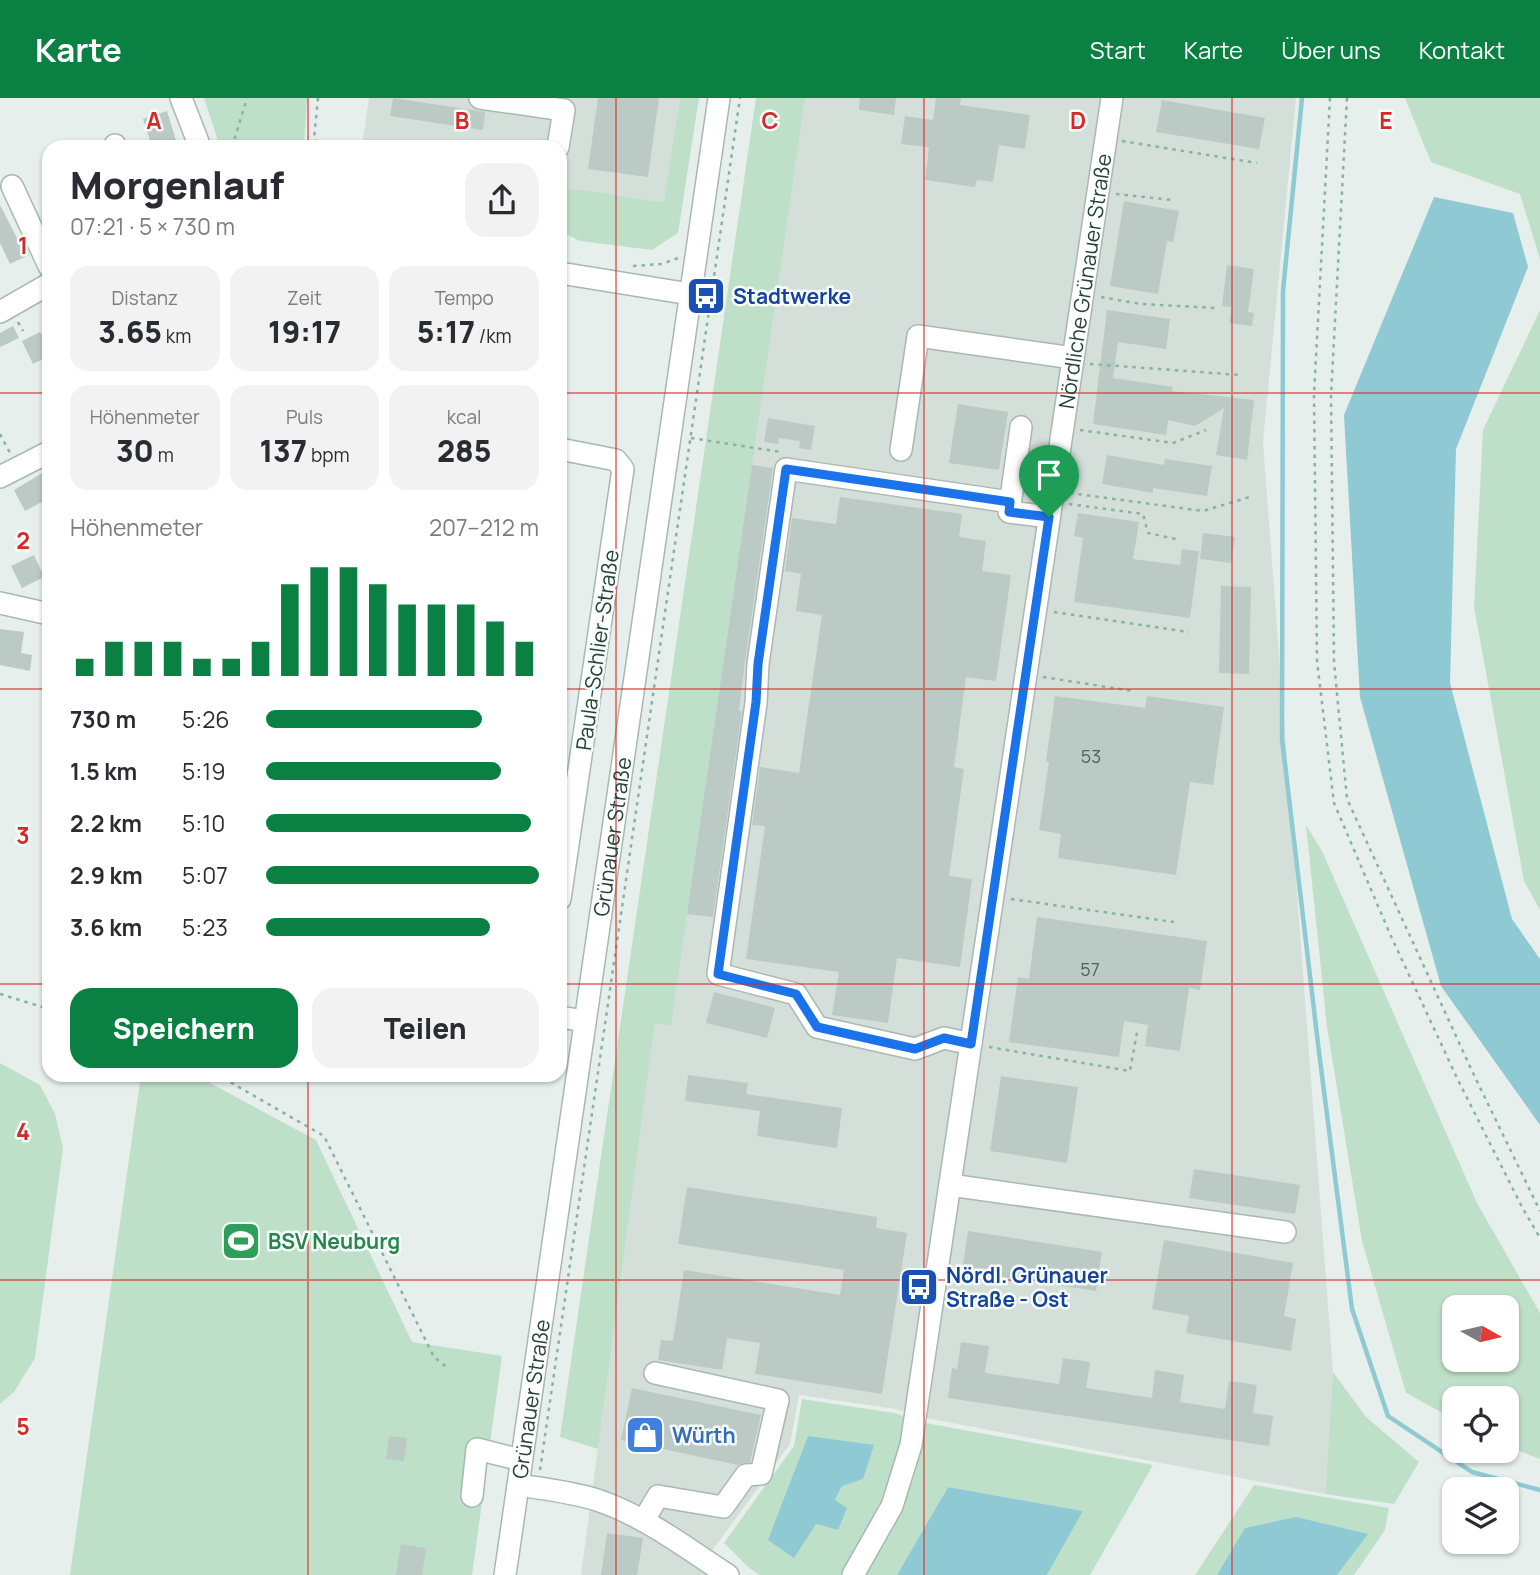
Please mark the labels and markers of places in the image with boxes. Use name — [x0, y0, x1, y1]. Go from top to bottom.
bus stop icon: Stadtwerke — [685, 275, 727, 317]
place label: Stadtwerke — [733, 282, 851, 310]
pin — [1019, 445, 1079, 517]
sports icon: BSV Neuburg — [220, 1220, 262, 1262]
place label: BSV Neuburg — [268, 1227, 400, 1255]
place label: Nördl. Grünauer Straße - Ost — [946, 1261, 1108, 1313]
bus stop icon: Nördl. Grünauer Straße - Ost — [898, 1266, 940, 1308]
shop icon: Würth — [624, 1414, 666, 1456]
place label: Würth — [672, 1421, 736, 1449]

